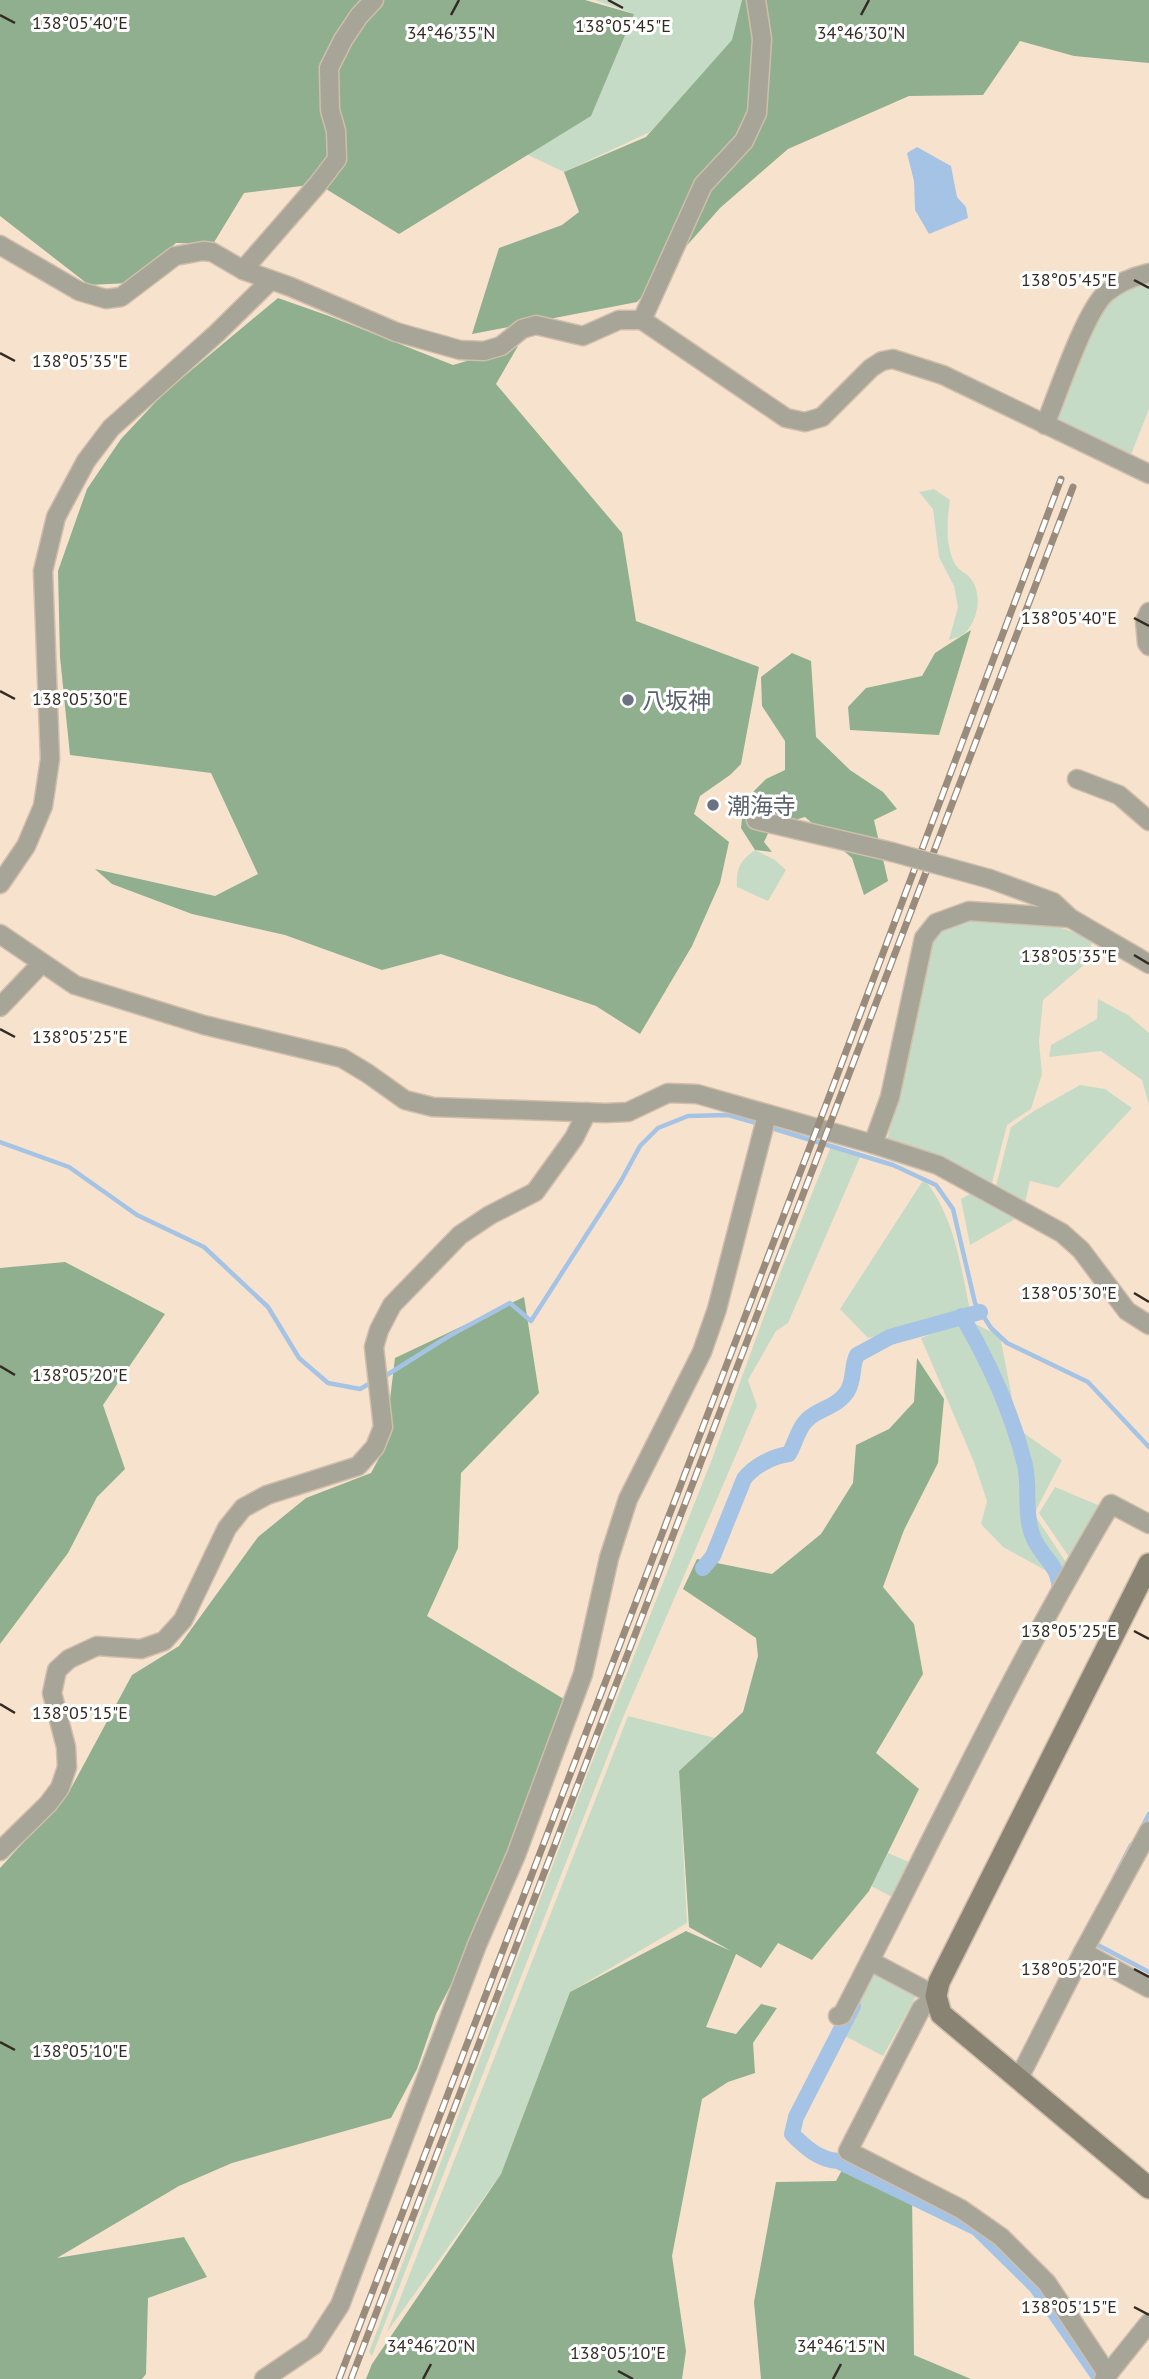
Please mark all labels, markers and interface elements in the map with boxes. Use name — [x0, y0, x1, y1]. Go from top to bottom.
text: 138°05'40"E — [32, 11, 128, 34]
text: 138°05'45"E — [575, 14, 671, 37]
text: 34°46'35"N — [407, 21, 495, 44]
text: 34°46'30"N — [817, 21, 905, 44]
text: 138°05'45"E — [1021, 268, 1117, 291]
text: 138°05'35"E — [32, 349, 128, 372]
text: 138°05'40"E — [1021, 606, 1117, 629]
place label: 八坂神 — [642, 686, 711, 715]
text: 138°05'30"E — [32, 687, 128, 710]
marker: 八坂神 — [620, 692, 636, 708]
place label: 潮海寺 — [727, 791, 796, 820]
marker: 潮海寺 — [705, 797, 721, 813]
text: 138°05'35"E — [1021, 944, 1117, 967]
text: 138°05'25"E — [32, 1025, 128, 1048]
text: 138°05'30"E — [1021, 1281, 1117, 1304]
text: 138°05'20"E — [32, 1363, 128, 1386]
text: 138°05'25"E — [1021, 1619, 1117, 1642]
text: 138°05'15"E — [32, 1701, 128, 1724]
text: 138°05'20"E — [1021, 1957, 1117, 1980]
text: 138°05'10"E — [32, 2039, 128, 2062]
text: 138°05'15"E — [1021, 2295, 1117, 2318]
text: 34°46'20"N — [387, 2334, 475, 2357]
text: 34°46'15"N — [797, 2334, 885, 2357]
text: 138°05'10"E — [570, 2341, 666, 2364]

